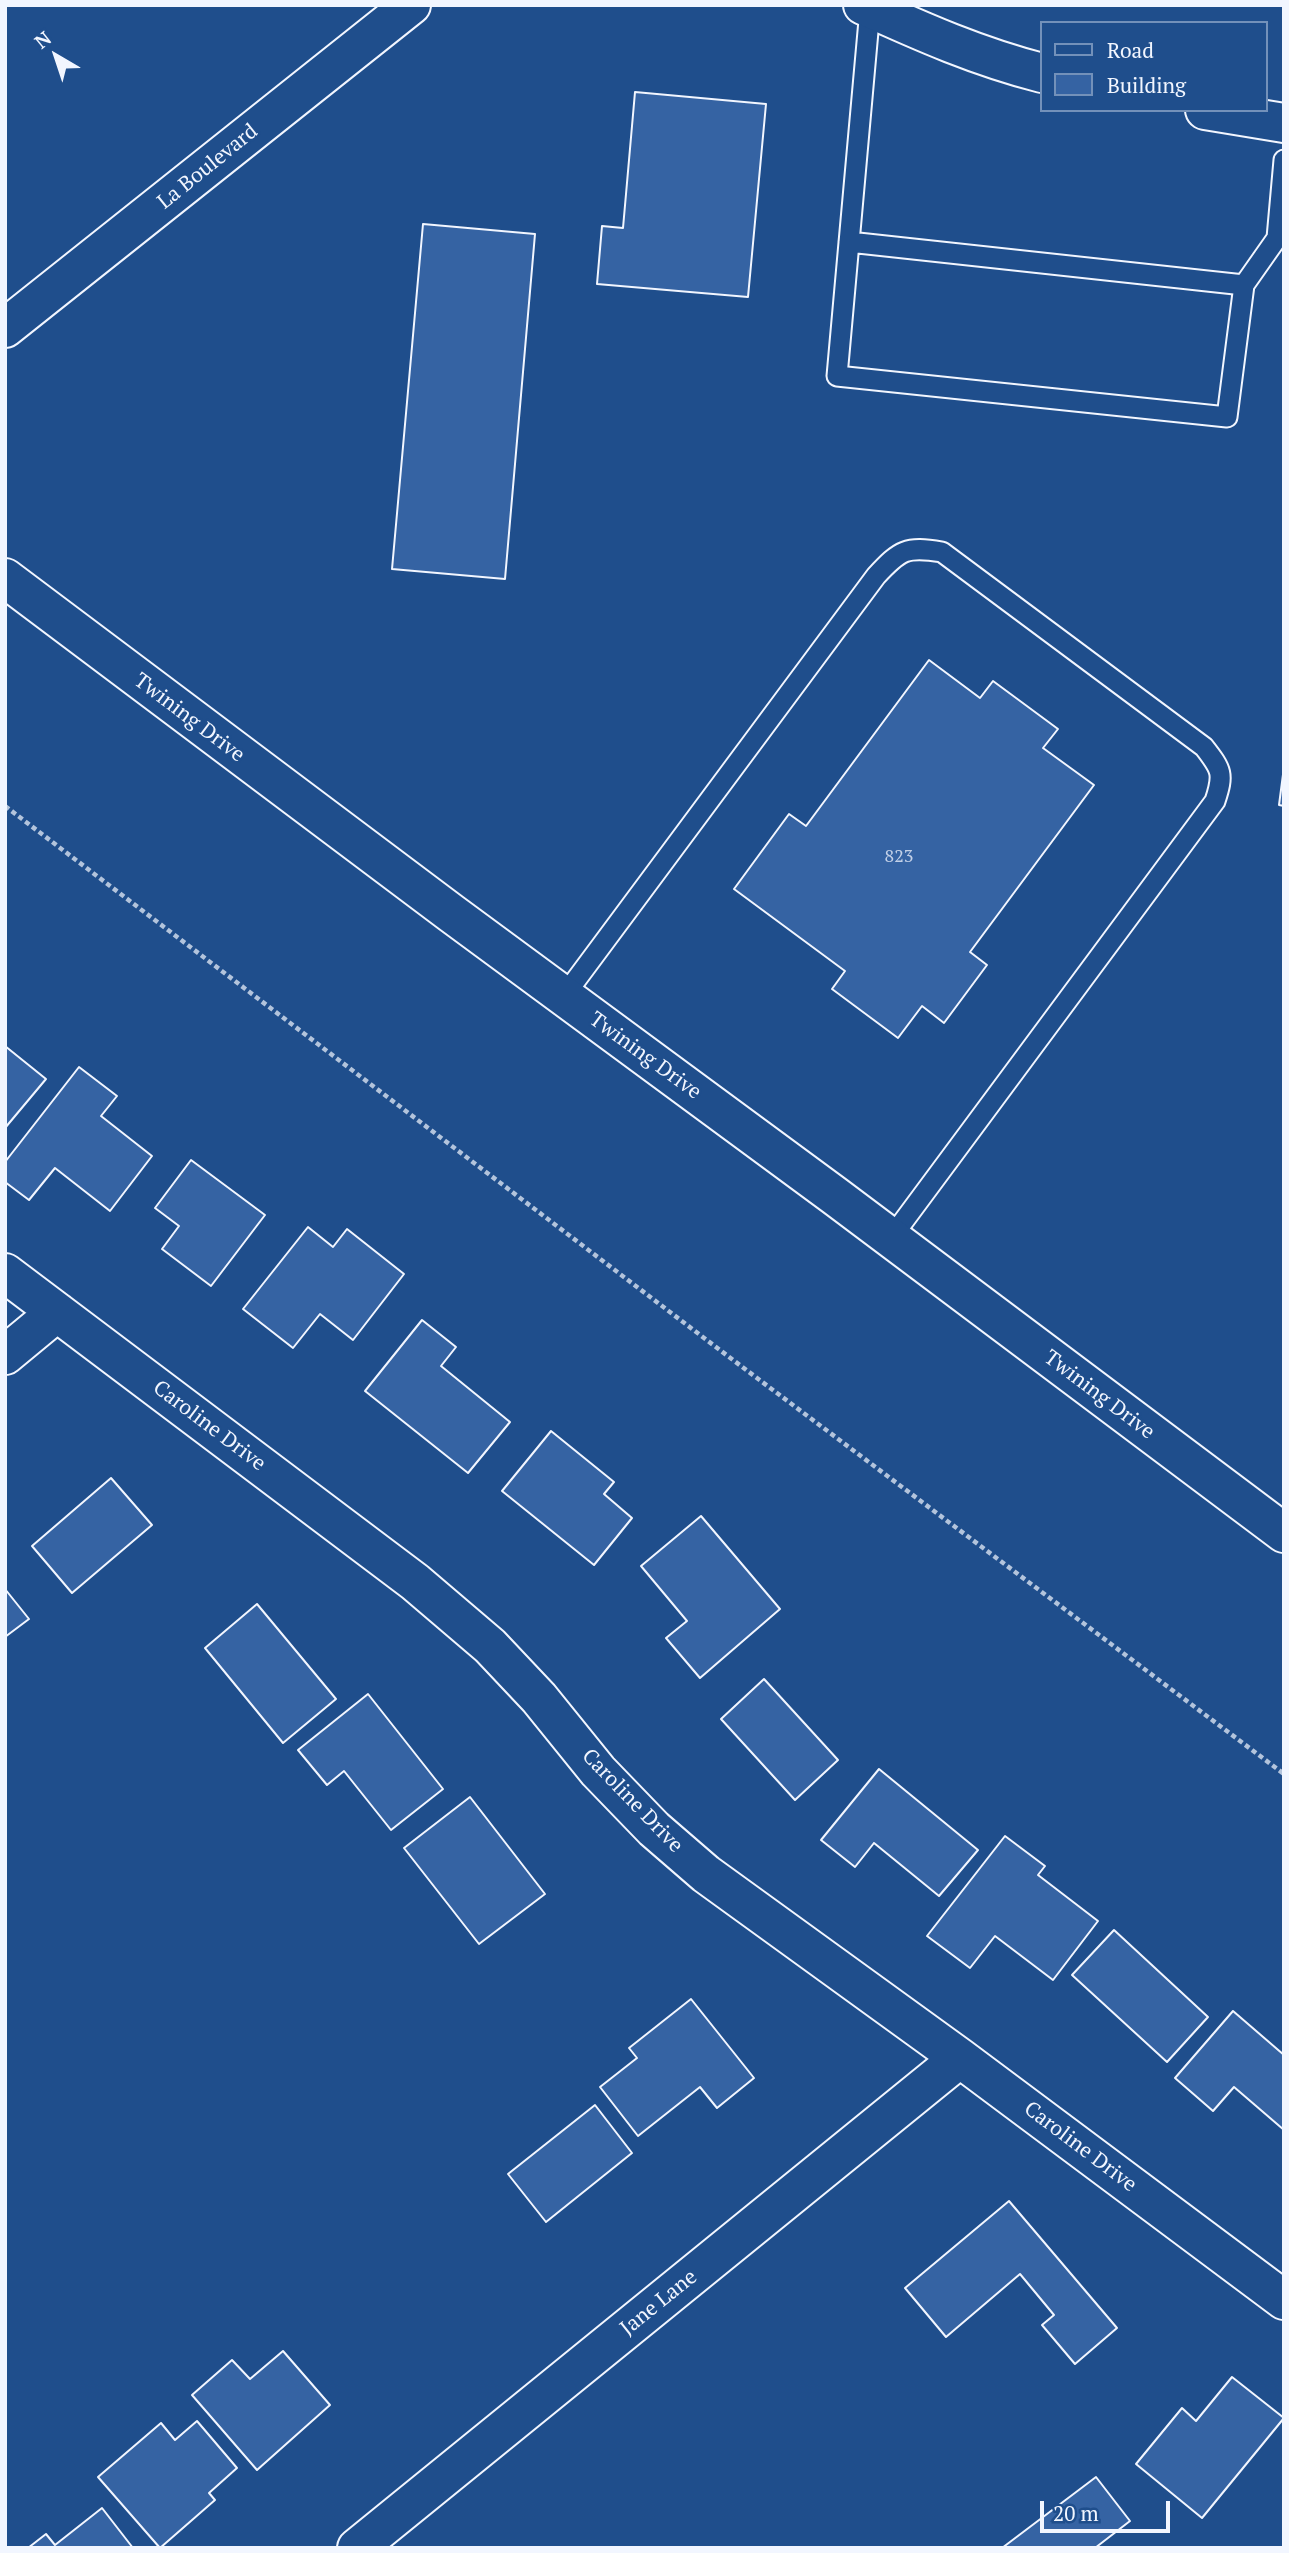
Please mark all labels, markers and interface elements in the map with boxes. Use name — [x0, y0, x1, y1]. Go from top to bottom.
north arrow — [21, 21, 91, 91]
legend — [1040, 21, 1268, 112]
text: N — [29, 25, 56, 54]
text: Road — [1107, 36, 1154, 64]
text: Building — [1107, 71, 1186, 99]
street label: La Boulevard — [153, 119, 263, 215]
street label: Twining Drive — [129, 668, 249, 768]
house number: 823 — [885, 846, 913, 868]
street label: Twining Drive — [584, 1007, 706, 1105]
street label: Twining Drive — [1039, 1345, 1159, 1445]
street label: Caroline Drive — [148, 1375, 270, 1477]
street label: Caroline Drive — [576, 1744, 688, 1858]
street label: Caroline Drive — [1019, 2096, 1141, 2198]
street label: Jane Lane — [616, 2265, 702, 2341]
scale bar — [1044, 2486, 1174, 2530]
text: 20 m — [1053, 2499, 1099, 2527]

